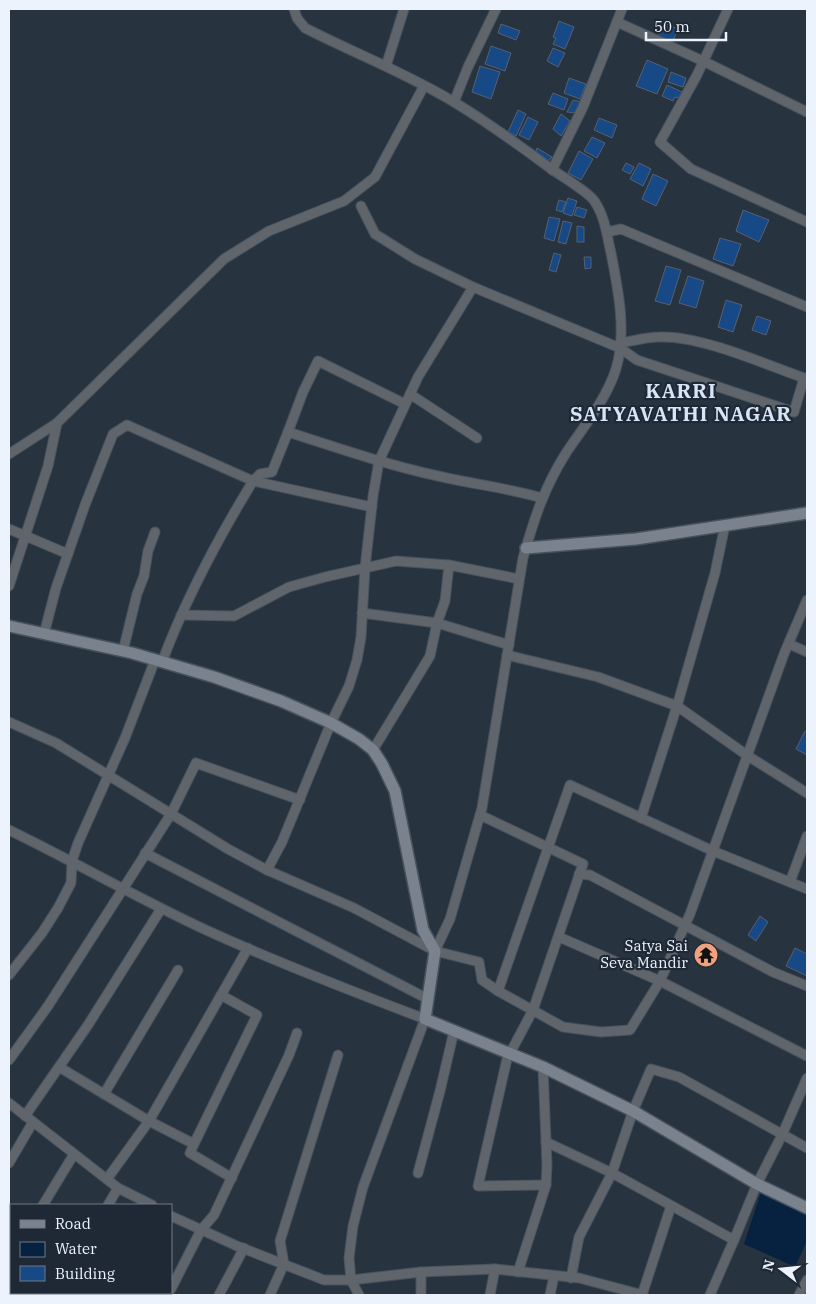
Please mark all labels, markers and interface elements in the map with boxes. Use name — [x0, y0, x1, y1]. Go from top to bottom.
scale bar — [646, 10, 726, 42]
text: 50 m — [654, 17, 690, 36]
district label: KARRI SATYAVATHI NAGAR — [570, 377, 792, 427]
place label: Satya Sai Seva Mandir — [600, 936, 688, 972]
temple icon: Satya Sai Seva Mandir — [693, 942, 719, 968]
legend — [10, 1204, 172, 1294]
text: Road — [55, 1214, 91, 1233]
text: Water — [55, 1239, 97, 1258]
north arrow — [756, 1244, 806, 1294]
text: N — [758, 1258, 779, 1273]
text: Building — [55, 1264, 115, 1283]

